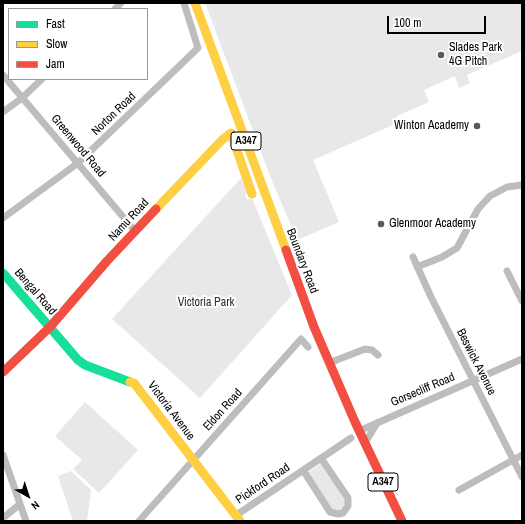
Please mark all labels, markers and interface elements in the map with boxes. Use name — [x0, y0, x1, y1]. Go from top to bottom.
legend — [8, 8, 148, 80]
scale bar — [389, 8, 488, 34]
text: 100 m — [394, 15, 421, 31]
text: Fast — [46, 16, 65, 32]
text: Slow — [46, 36, 67, 52]
place label: Slades Park 4G Pitch — [449, 41, 502, 69]
marker: Slades Park 4G Pitch — [436, 50, 446, 60]
text: Jam — [46, 56, 65, 72]
street label: Norton Road — [89, 89, 139, 139]
street label: Greenwood Road — [48, 112, 108, 180]
place label: Winton Academy — [394, 119, 469, 133]
marker: Winton Academy — [472, 121, 482, 131]
road number: A347 — [231, 132, 261, 150]
street label: Namu Road — [106, 196, 152, 244]
place label: Glenmoor Academy — [389, 217, 476, 231]
marker: Glenmoor Academy — [376, 219, 386, 229]
street label: Boundary Road — [283, 227, 321, 295]
street label: Bengal Road — [11, 266, 59, 318]
park label: Victoria Park — [178, 296, 234, 310]
street label: Beswick Avenue — [453, 326, 499, 398]
street label: Gorsecliff Road — [389, 370, 457, 410]
street label: Victoria Avenue — [144, 379, 198, 443]
street label: Eldon Road — [200, 386, 246, 434]
street label: Pickford Road — [233, 461, 293, 507]
road number: A347 — [368, 473, 398, 491]
north arrow — [8, 476, 48, 516]
text: N — [29, 498, 42, 513]

